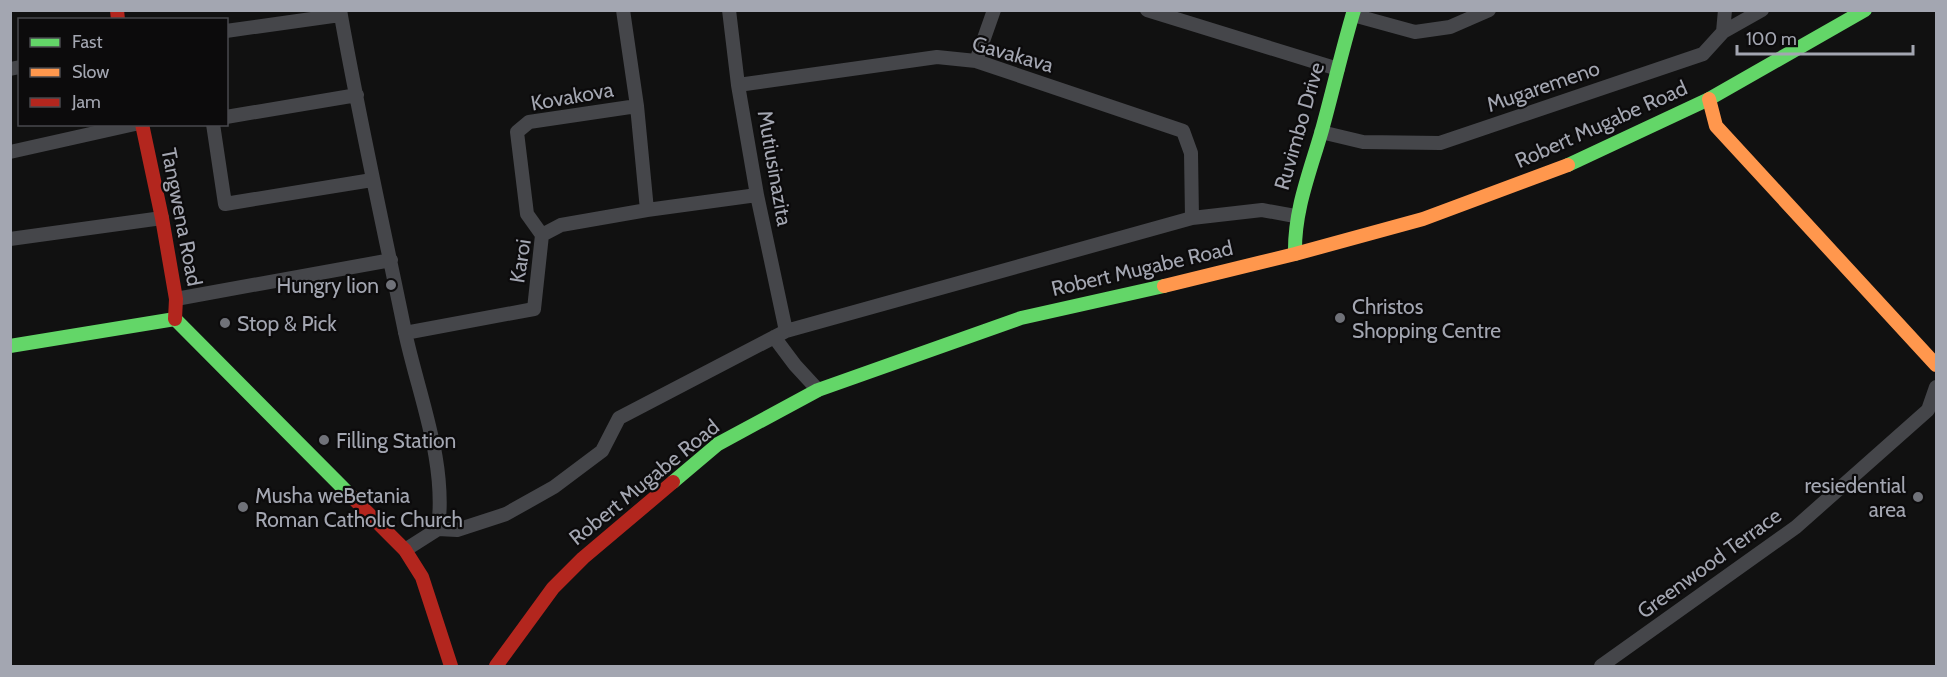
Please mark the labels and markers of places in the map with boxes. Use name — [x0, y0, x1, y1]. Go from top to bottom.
place label: Hungry lion — [277, 273, 379, 298]
marker: Hungry lion — [384, 278, 398, 292]
place label: Christos Shopping Centre — [1352, 294, 1501, 343]
place label: Stop & Pick — [237, 311, 337, 336]
marker: Christos Shopping Centre — [1333, 311, 1347, 325]
marker: Stop & Pick — [218, 316, 232, 330]
place label: Filling Station — [336, 428, 456, 453]
marker: Filling Station — [317, 433, 331, 447]
place label: resiedential area — [1804, 473, 1906, 522]
place label: Musha weBetania Roman Catholic Church — [255, 483, 463, 532]
marker: resiedential area — [1911, 490, 1925, 504]
marker: Musha weBetania Roman Catholic Church — [236, 500, 250, 514]

